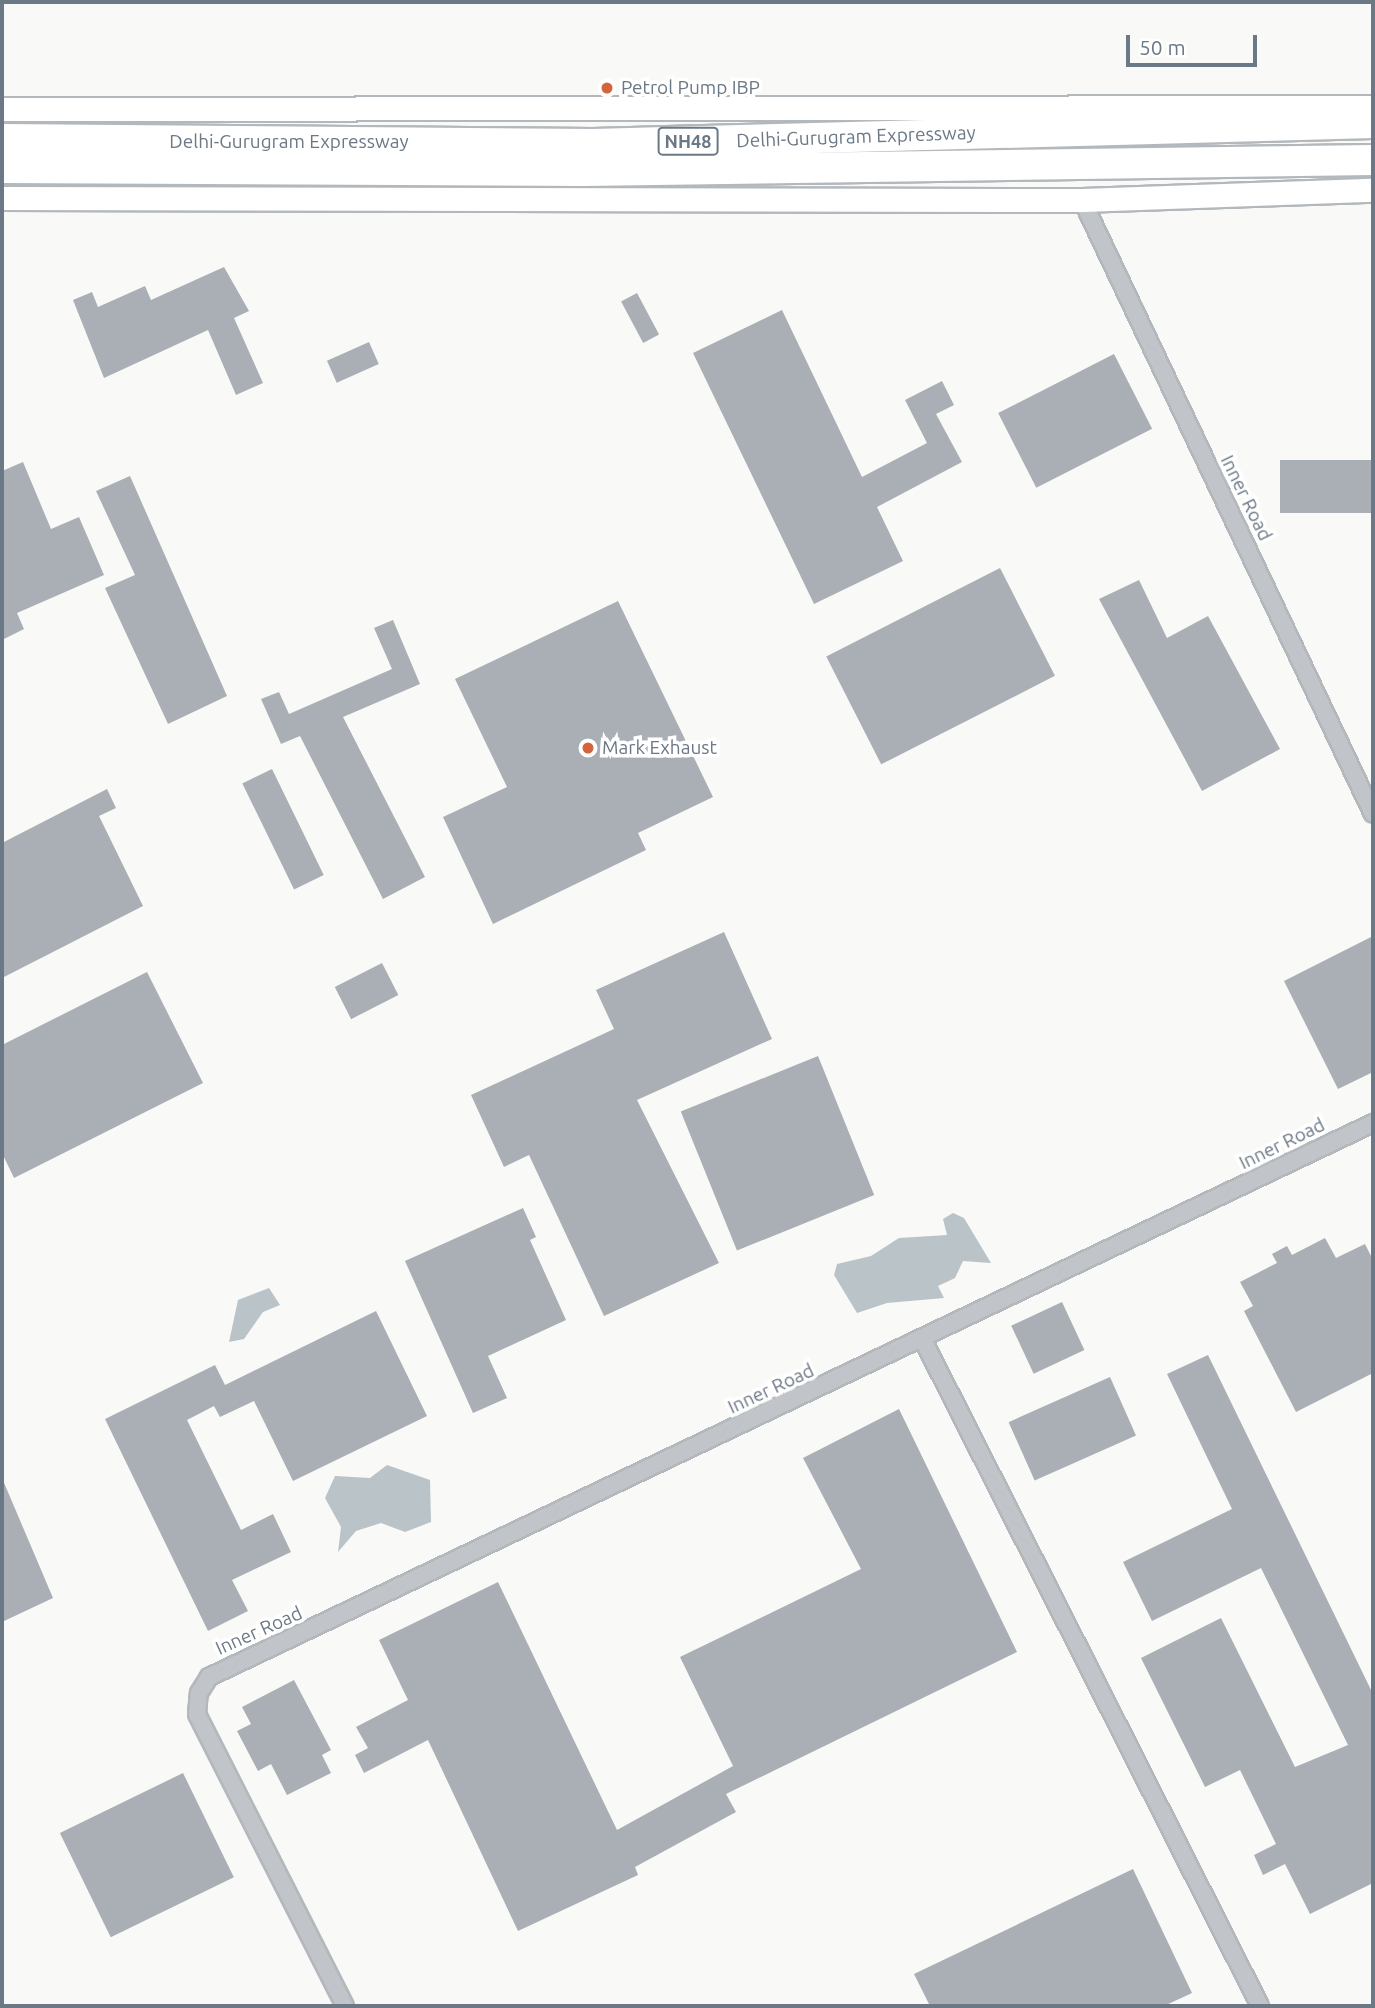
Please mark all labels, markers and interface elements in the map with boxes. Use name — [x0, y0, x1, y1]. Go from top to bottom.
scale bar — [1130, 21, 1261, 65]
text: 50 m — [1139, 35, 1186, 59]
place label: Petrol Pump IBP — [621, 77, 760, 99]
marker: Petrol Pump IBP — [599, 80, 615, 96]
street label: Delhi-Gurugram Expressway — [736, 121, 976, 153]
road number: NH48 — [656, 126, 720, 156]
street label: Delhi-Gurugram Expressway — [169, 131, 409, 153]
street label: Inner Road — [1216, 451, 1276, 545]
place label: Mark Exhaust — [602, 737, 717, 759]
marker: Mark Exhaust — [580, 740, 596, 756]
street label: Inner Road — [1235, 1114, 1329, 1174]
street label: Inner Road — [724, 1359, 818, 1419]
street label: Inner Road — [212, 1602, 306, 1660]

